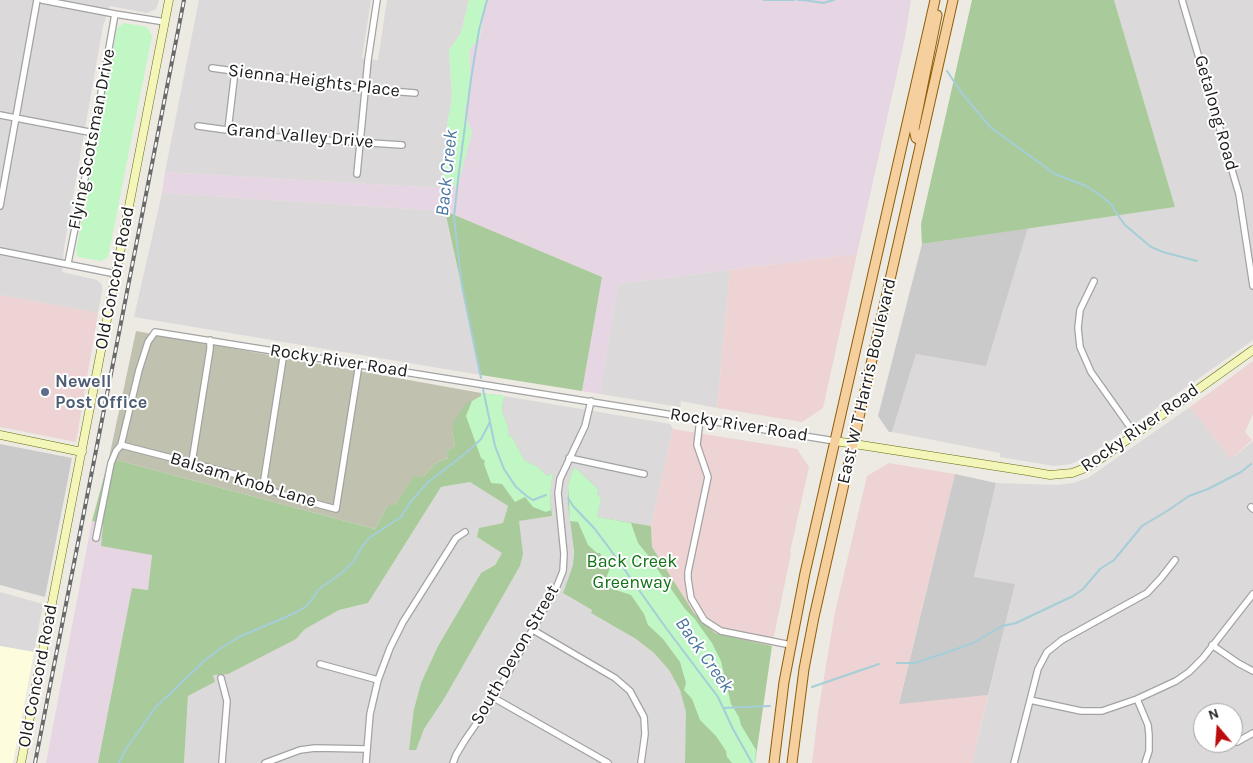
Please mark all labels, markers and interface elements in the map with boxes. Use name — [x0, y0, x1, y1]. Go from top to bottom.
street label: Flying Scotsman Drive — [64, 47, 120, 231]
street label: Getalong Road — [1189, 53, 1243, 173]
street label: Sienna Heights Place — [227, 60, 401, 102]
street label: Grand Valley Drive — [226, 119, 374, 153]
water label: Back Creek — [431, 129, 463, 217]
street label: Old Concord Road — [91, 205, 139, 351]
street label: East W T Harris Boulevard — [833, 276, 901, 486]
street label: Rocky River Road — [268, 339, 410, 383]
place label: Newell Post Office — [55, 371, 147, 414]
street label: Rocky River Road — [1077, 379, 1203, 477]
marker: Newell Post Office — [39, 386, 51, 398]
street label: Rocky River Road — [668, 403, 810, 447]
street label: Balsam Knob Lane — [167, 448, 319, 512]
park label: Back Creek Greenway — [587, 551, 677, 594]
street label: South Devon Street — [466, 581, 564, 729]
street label: Old Concord Road — [14, 603, 62, 749]
water label: Back Creek — [670, 613, 738, 697]
north arrow — [1193, 703, 1243, 753]
text: N — [1206, 705, 1221, 724]

